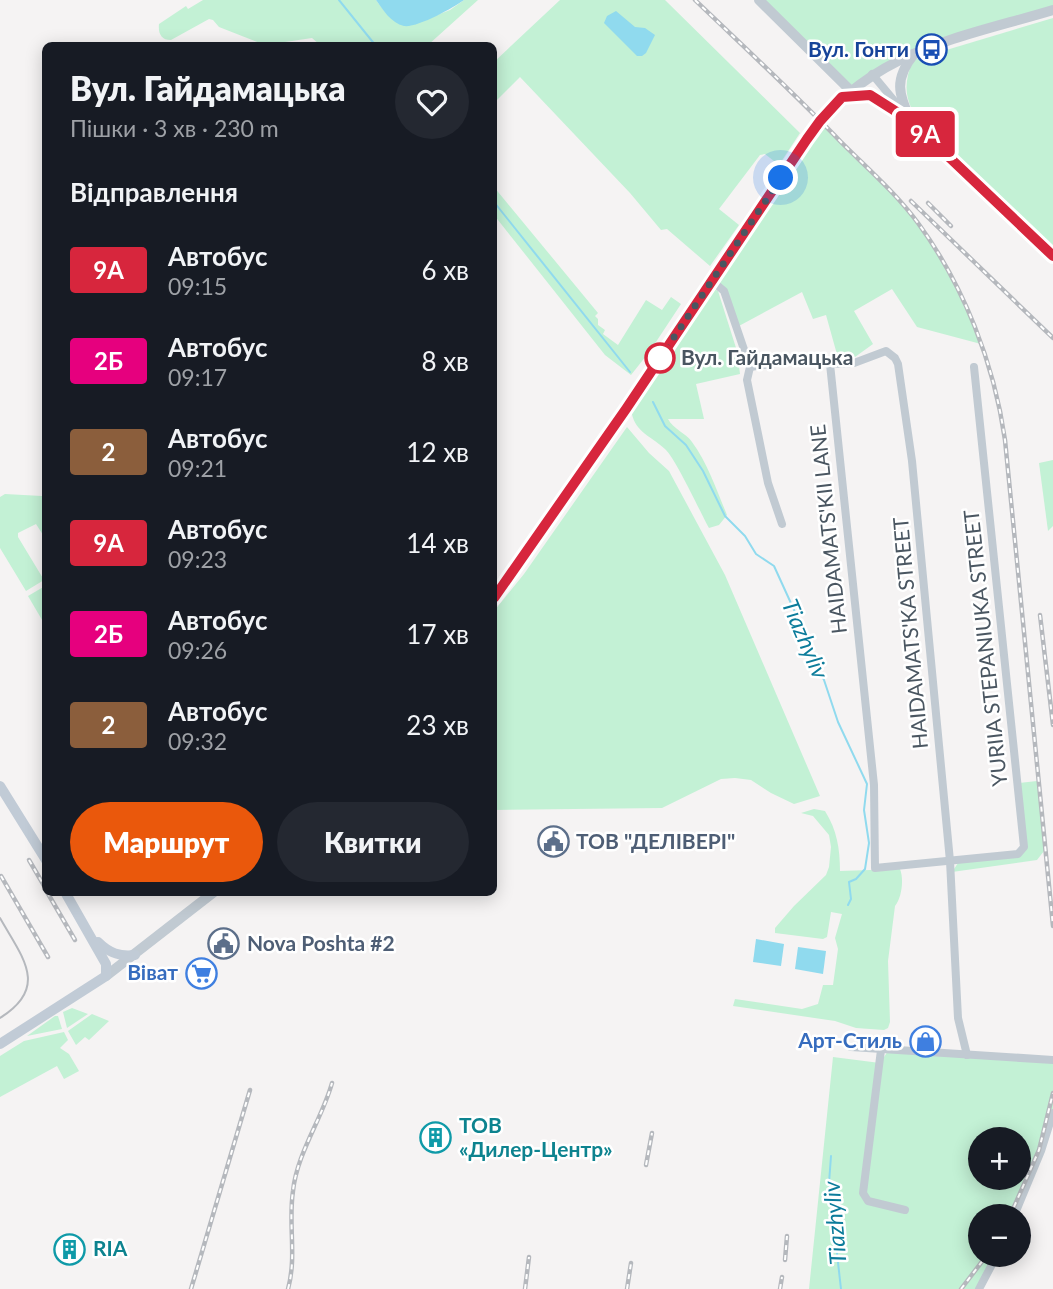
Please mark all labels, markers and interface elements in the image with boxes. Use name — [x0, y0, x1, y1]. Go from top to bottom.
bus stop icon: Вул. Гонти — [915, 33, 949, 67]
place label: Вул. Гонти — [808, 36, 909, 61]
button: heart — [395, 65, 469, 139]
text: Вул. Гайдамацька — [70, 68, 346, 108]
line badge: 9А — [894, 111, 956, 157]
text: Пішки · 3 хв · 230 m — [70, 114, 279, 142]
text: 9А — [910, 119, 940, 148]
your location — [763, 160, 798, 195]
text: Відправлення — [70, 176, 238, 208]
text: Автобус — [168, 240, 267, 272]
text: 6 хв — [421, 254, 469, 286]
text: 9А — [93, 255, 124, 284]
text: 09:15 — [168, 272, 227, 300]
text: Автобус — [168, 331, 267, 363]
marker: Вул. Гайдамацька — [645, 343, 675, 373]
place label: Вул. Гайдамацька — [681, 344, 853, 369]
text: 8 хв — [421, 345, 469, 377]
text: 2Б — [94, 346, 123, 375]
text: 09:17 — [168, 363, 227, 391]
text: Автобус — [168, 422, 267, 454]
street label: HAIDAMATS'KII LANE — [804, 423, 851, 635]
text: 12 хв — [406, 436, 469, 468]
text: 2 — [102, 437, 115, 466]
text: 09:21 — [168, 454, 227, 482]
street label: YURIIA STEPANIUKA STREET — [957, 508, 1011, 788]
text: Автобус — [168, 513, 267, 545]
street label: HAIDAMATS'KA STREET — [887, 516, 932, 750]
text: 14 хв — [406, 527, 469, 559]
text: 9А — [93, 528, 124, 557]
text: 09:23 — [168, 545, 227, 573]
water label: Tiazhyliv — [777, 595, 836, 684]
text: Автобус — [168, 604, 267, 636]
text: 17 хв — [406, 618, 469, 650]
text: 2Б — [94, 619, 123, 648]
text: 09:26 — [168, 636, 227, 664]
text: Автобус — [168, 695, 267, 727]
text: 23 хв — [406, 709, 469, 741]
text: 2 — [102, 710, 115, 739]
text: 09:32 — [168, 727, 227, 755]
button: Маршрут — [70, 802, 263, 882]
button: Квитки — [277, 802, 469, 882]
public building icon: ТОВ "ДЕЛІВЕРІ" — [536, 825, 570, 859]
place label: ТОВ "ДЕЛІВЕРІ" — [576, 828, 735, 853]
public building icon: Nova Poshta #2 — [207, 927, 241, 961]
place label: Nova Poshta #2 — [247, 930, 395, 955]
supermarket icon: Віват — [184, 956, 218, 990]
place label: Віват — [127, 959, 178, 984]
shop icon: Арт-Стиль — [908, 1024, 942, 1058]
place label: Арт-Стиль — [797, 1027, 902, 1052]
place label: ТОВ «Дилер-Центр» — [459, 1112, 613, 1161]
building icon: ТОВ «Дилер-Центр» — [419, 1121, 453, 1155]
map controls — [968, 1127, 1031, 1267]
button: + — [968, 1127, 1031, 1190]
water label: Tiazhyliv — [816, 1179, 852, 1266]
button: − — [968, 1204, 1031, 1267]
building icon: RIA — [53, 1232, 87, 1266]
place label: RIA — [93, 1235, 128, 1260]

